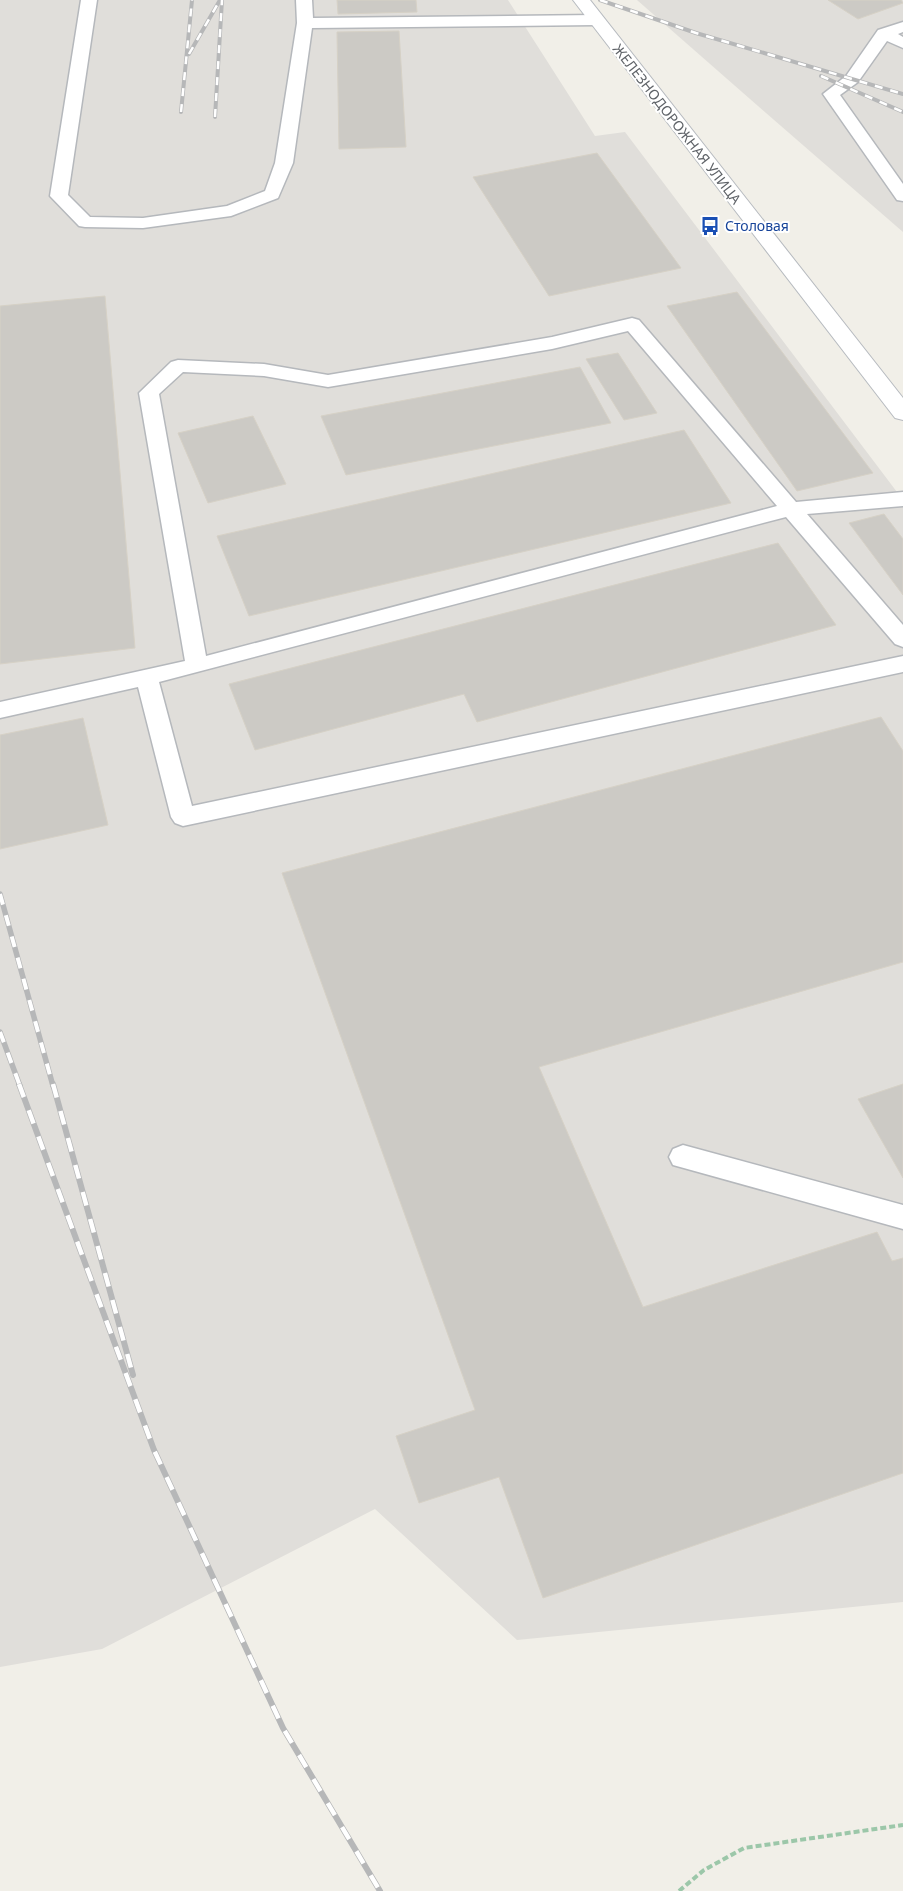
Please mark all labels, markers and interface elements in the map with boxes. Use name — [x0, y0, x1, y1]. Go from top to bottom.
street label: ЖЕЛЕЗНОДОРОЖНАЯ УЛИЦА — [609, 40, 746, 208]
bus stop icon: Столовая — [699, 215, 721, 237]
place label: Столовая — [725, 216, 789, 235]

